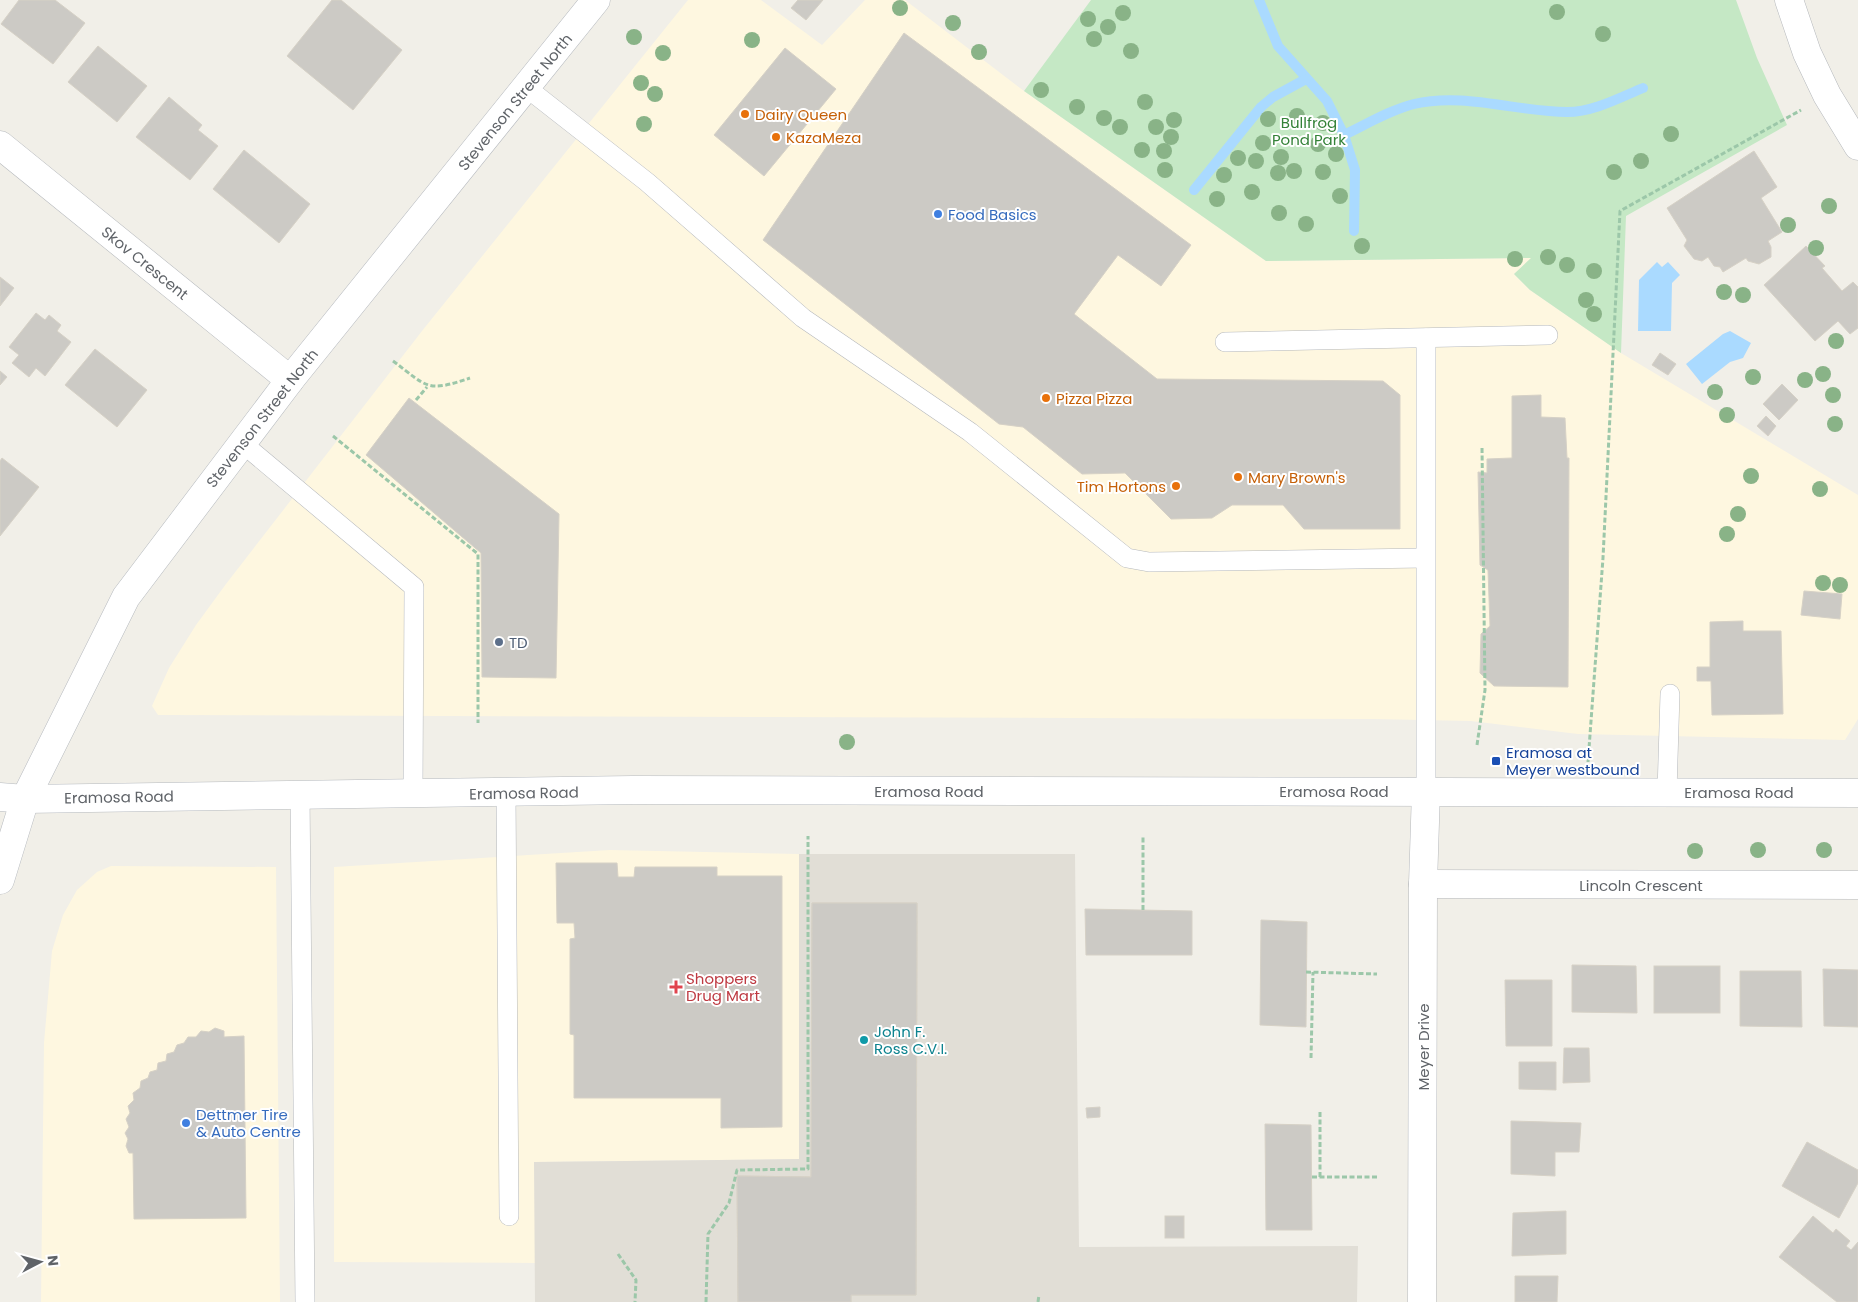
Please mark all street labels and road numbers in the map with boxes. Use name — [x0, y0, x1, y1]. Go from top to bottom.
street label: Stevenson Street North — [453, 29, 577, 175]
street label: Skov Crescent — [97, 221, 193, 305]
street label: Stevenson Street North — [201, 344, 323, 492]
street label: Eramosa Road — [874, 781, 984, 802]
street label: Eramosa Road — [1279, 781, 1389, 802]
street label: Eramosa Road — [469, 782, 579, 804]
street label: Eramosa Road — [1684, 782, 1794, 803]
street label: Eramosa Road — [64, 786, 174, 808]
street label: Lincoln Crescent — [1579, 875, 1703, 896]
street label: Meyer Drive — [1413, 1003, 1434, 1091]

